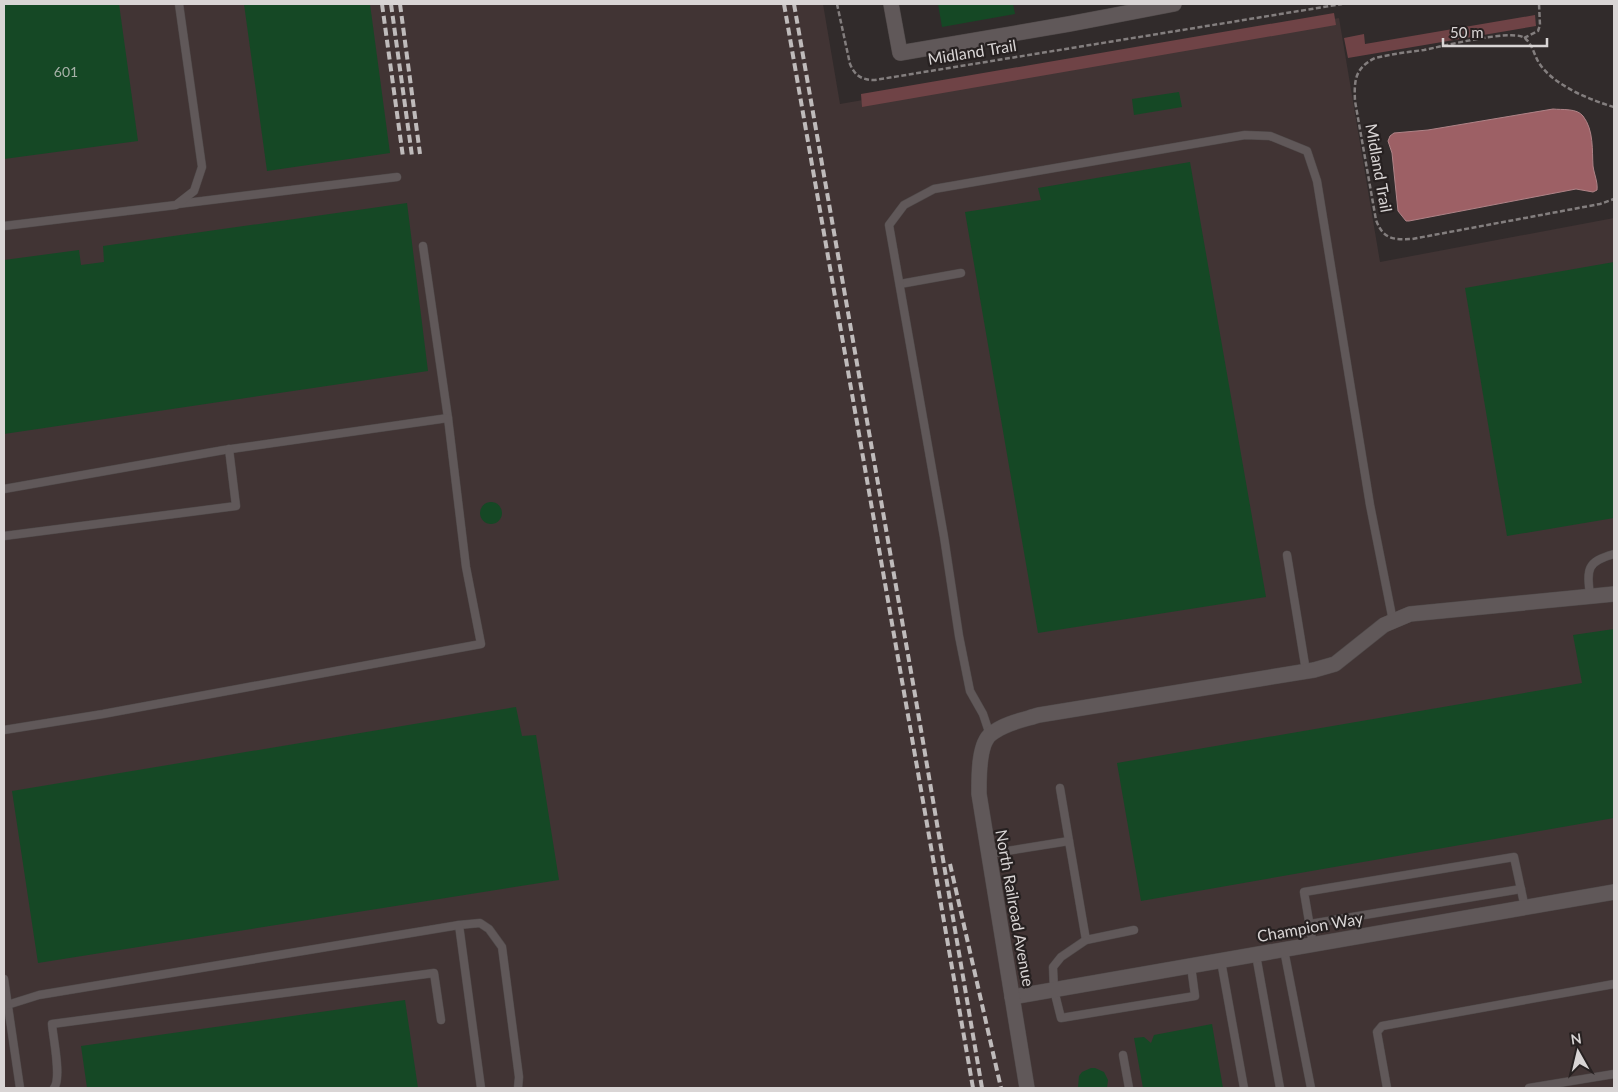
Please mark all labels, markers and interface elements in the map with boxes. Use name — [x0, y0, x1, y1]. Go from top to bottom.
scale bar — [1443, 15, 1547, 47]
text: 50 m — [1450, 23, 1484, 41]
street label: Midland Trail — [926, 35, 1018, 68]
house number: 601 — [54, 63, 78, 80]
street label: Midland Trail — [1362, 122, 1397, 214]
street label: North Railroad Avenue — [992, 828, 1039, 988]
street label: Champion Way — [1256, 908, 1365, 945]
north arrow — [1553, 1027, 1603, 1077]
text: N — [1570, 1029, 1583, 1048]

